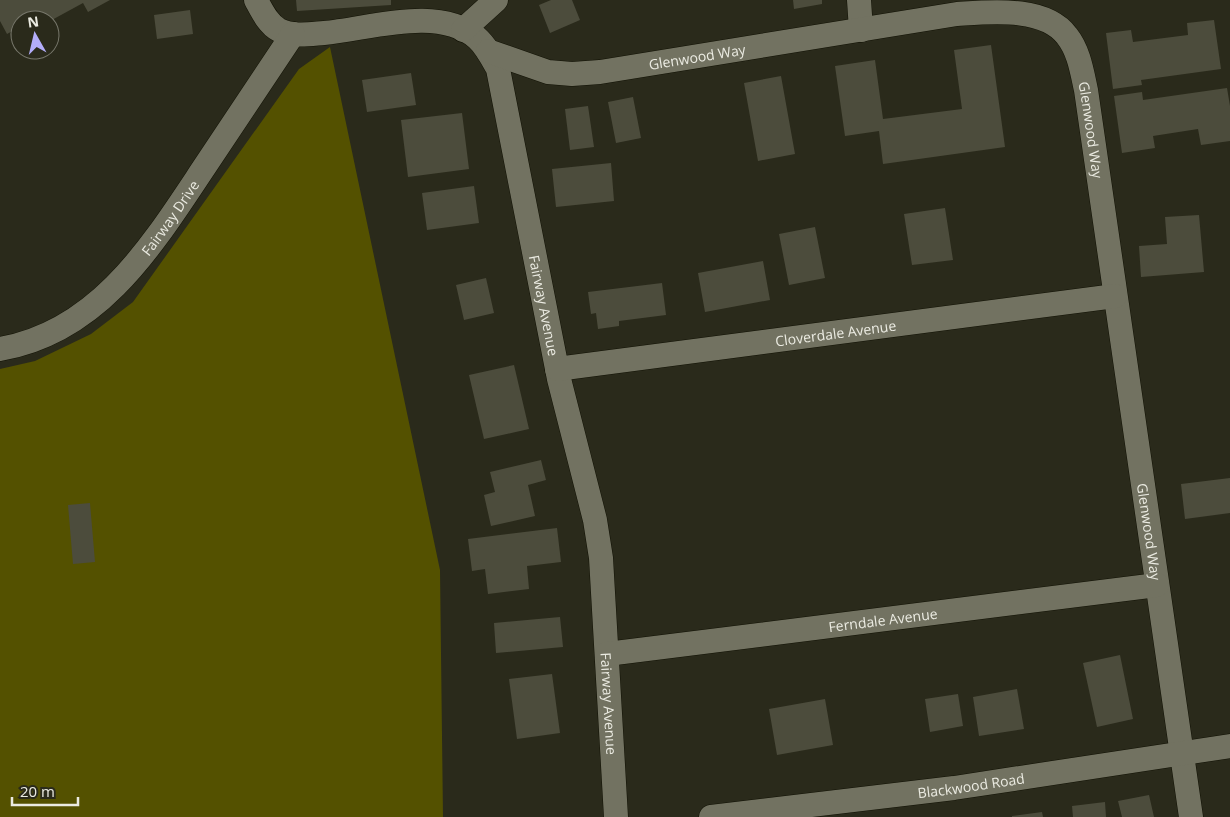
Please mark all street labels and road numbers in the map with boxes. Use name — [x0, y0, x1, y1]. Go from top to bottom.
street label: Glenwood Way — [647, 39, 748, 73]
street label: Glenwood Way — [1075, 80, 1108, 181]
street label: Fairway Drive — [137, 176, 203, 259]
street label: Fairway Avenue — [525, 253, 564, 357]
street label: Cloverdale Avenue — [774, 315, 897, 350]
street label: Glenwood Way — [1133, 482, 1166, 582]
street label: Ferndale Avenue — [827, 603, 939, 636]
street label: Fairway Avenue — [597, 652, 622, 755]
street label: Blackwood Road — [917, 768, 1026, 802]

